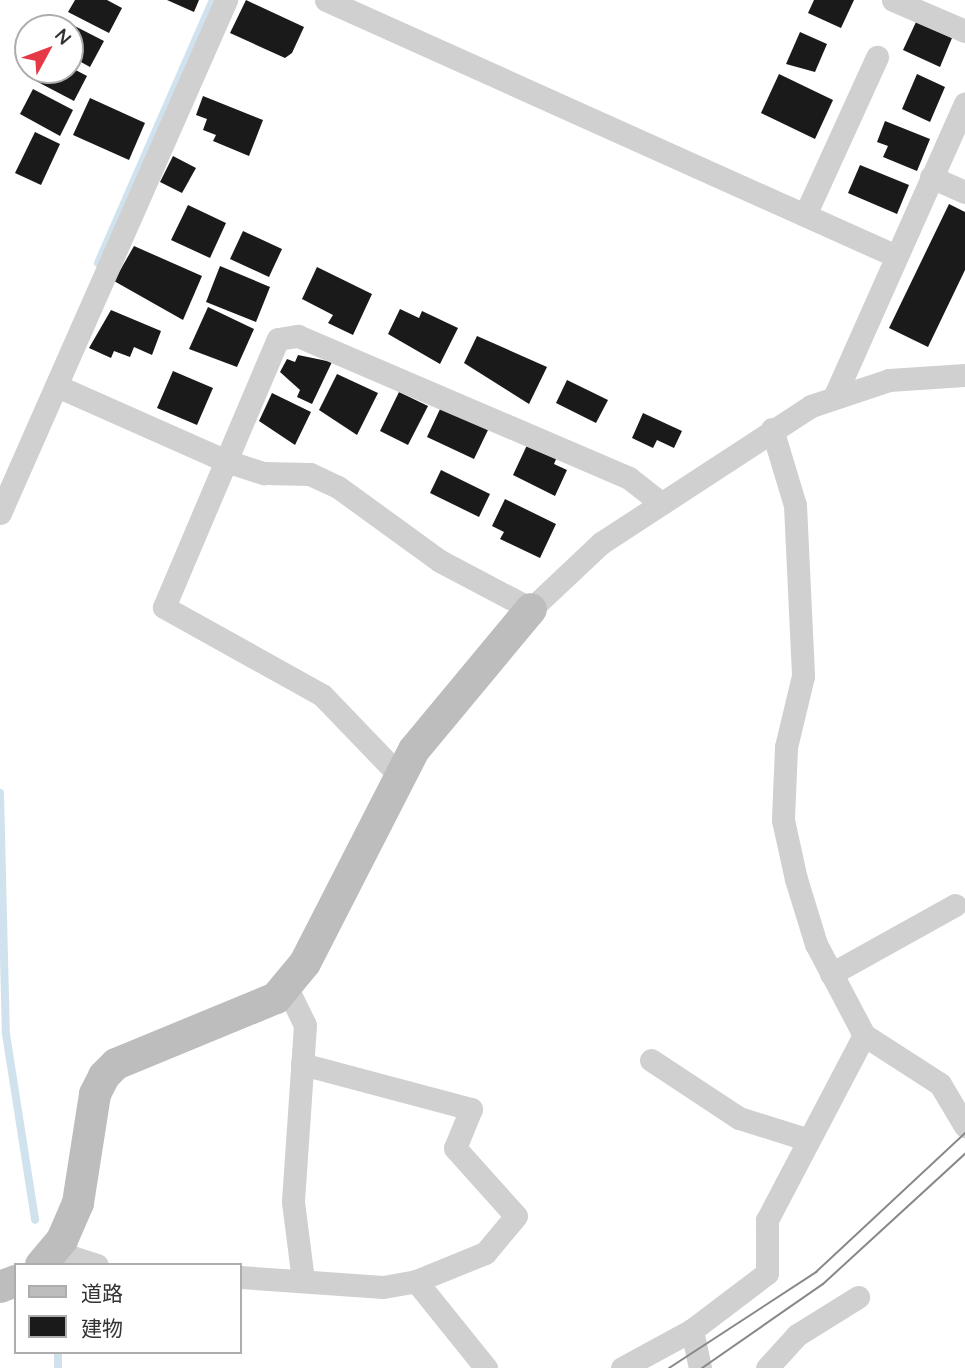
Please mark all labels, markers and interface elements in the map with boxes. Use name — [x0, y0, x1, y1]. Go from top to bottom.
north arrow — [14, 14, 84, 84]
text: N — [50, 23, 77, 50]
legend — [14, 1263, 242, 1354]
text: 道路 — [81, 1280, 123, 1306]
text: 建物 — [81, 1315, 123, 1341]

